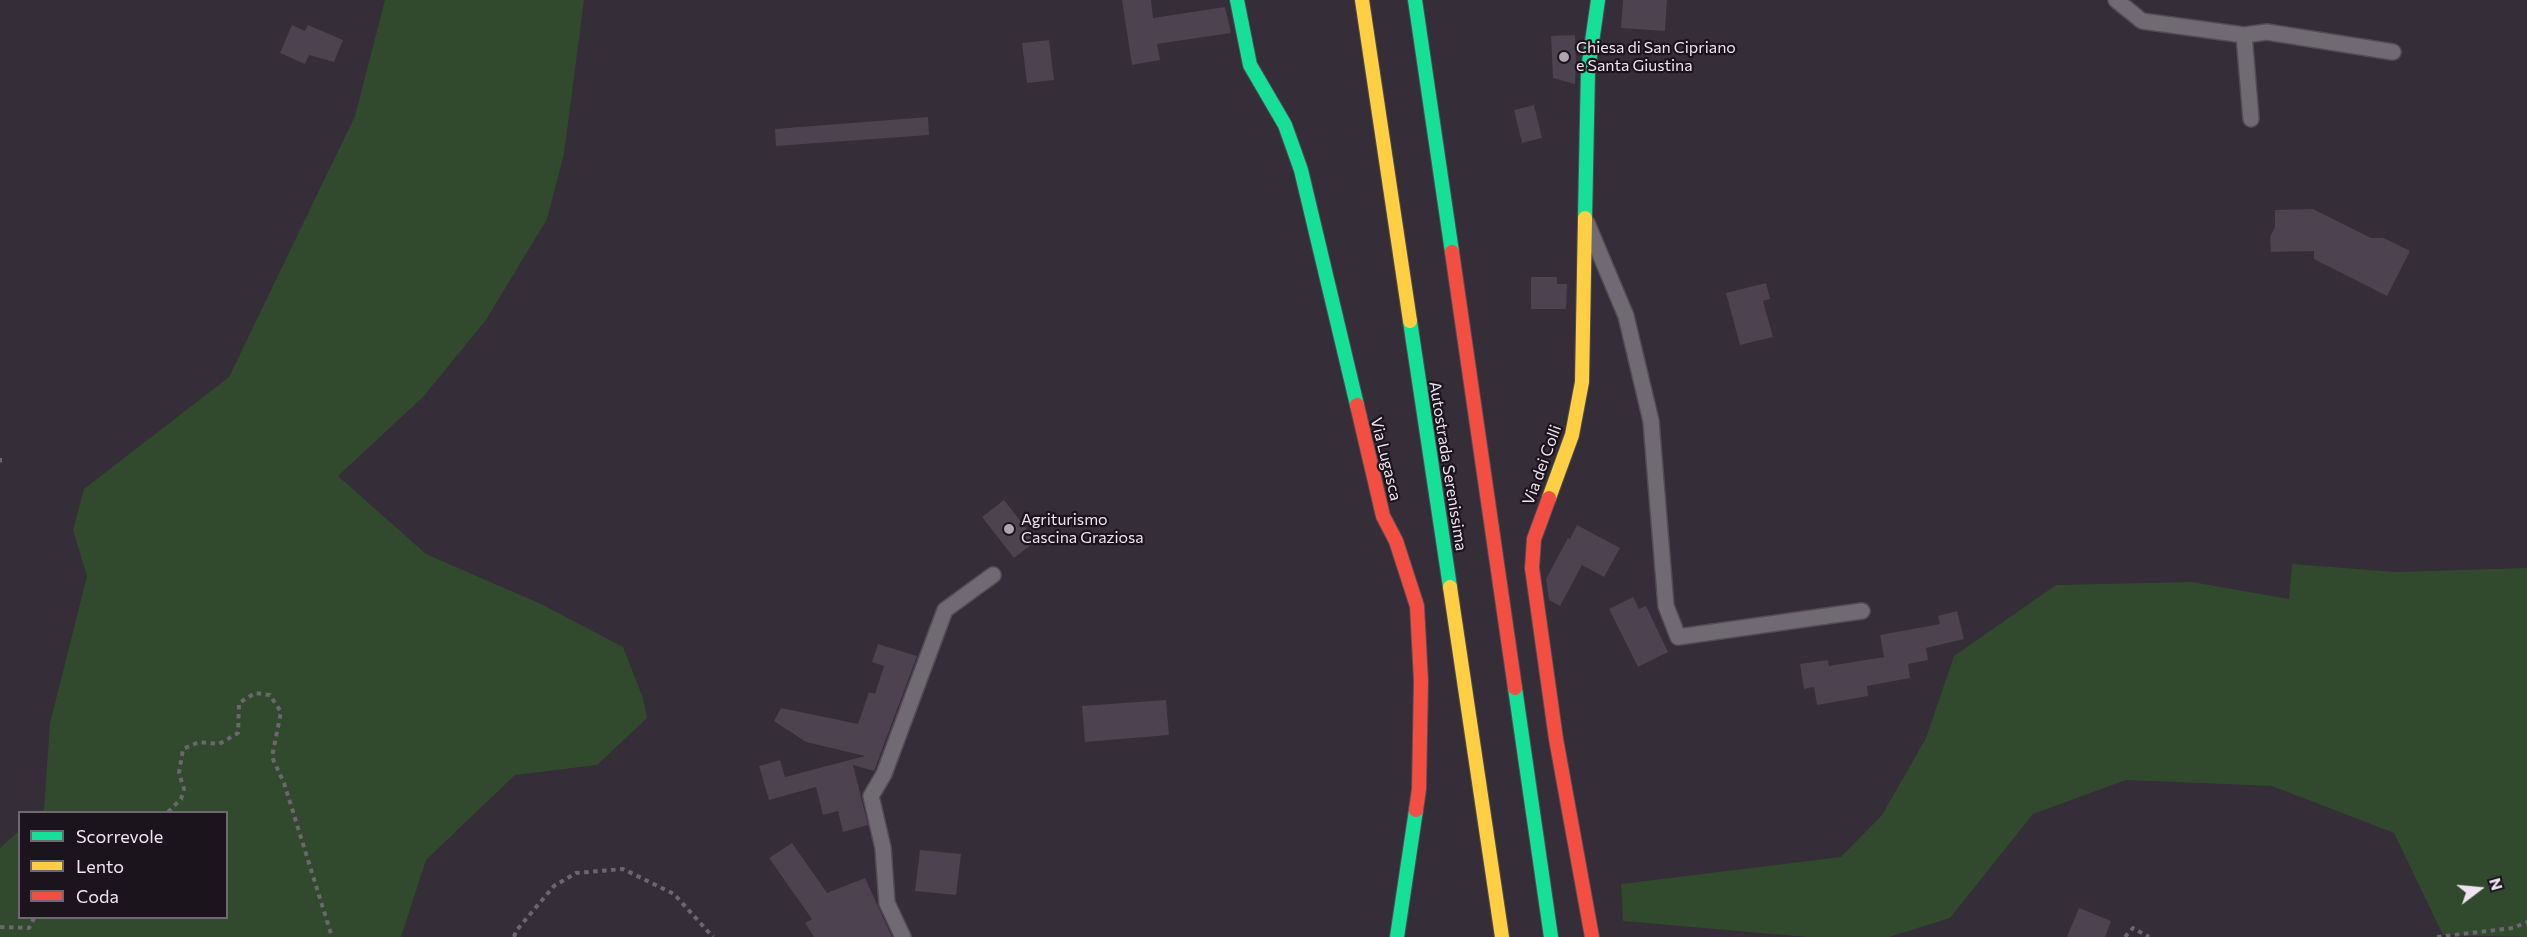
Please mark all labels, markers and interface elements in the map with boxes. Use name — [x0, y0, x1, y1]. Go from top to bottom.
place label: Chiesa di San Cipriano e Santa Giustina — [1576, 38, 1736, 76]
marker: Chiesa di San Cipriano e Santa Giustina — [1557, 50, 1571, 64]
street label: Autostrada Serenissima — [1425, 380, 1471, 552]
street label: Via Lugasca — [1366, 415, 1406, 503]
street label: Via dei Colli — [1519, 422, 1565, 508]
place label: Agriturismo Cascina Graziosa — [1021, 510, 1144, 548]
marker: Agriturismo Cascina Graziosa — [1002, 522, 1016, 536]
legend — [18, 811, 228, 919]
text: Scorrevole — [76, 825, 163, 847]
text: Lento — [76, 855, 124, 877]
north arrow — [2449, 859, 2509, 919]
text: N — [2486, 876, 2508, 892]
text: Coda — [76, 885, 119, 907]

